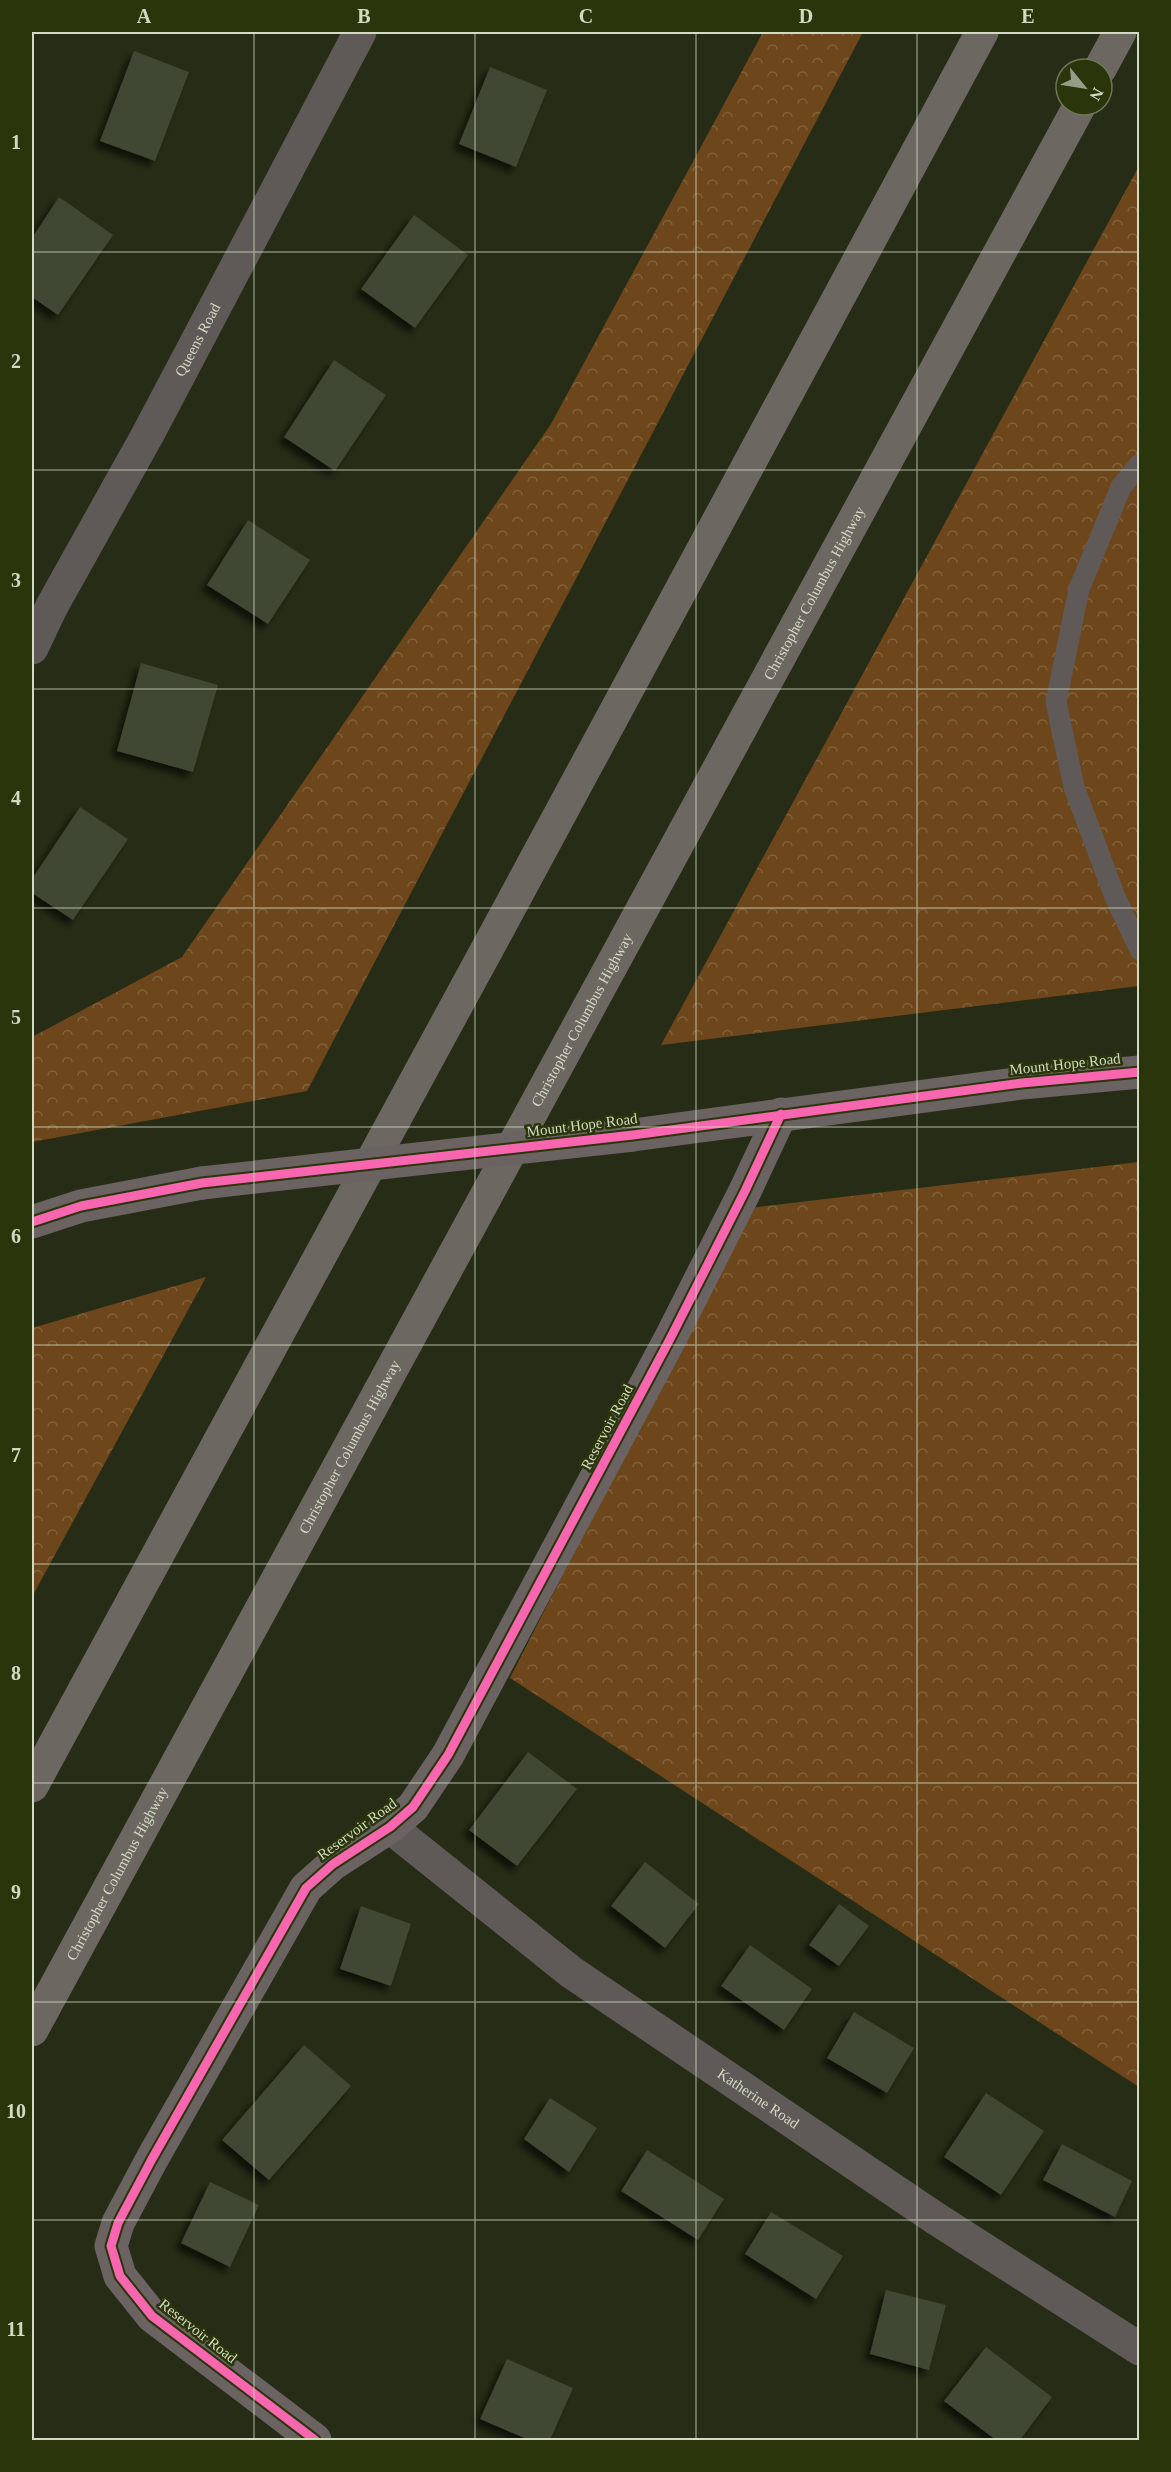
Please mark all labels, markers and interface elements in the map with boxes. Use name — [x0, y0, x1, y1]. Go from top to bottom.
text: A — [137, 5, 152, 27]
text: B — [357, 5, 371, 27]
text: C — [579, 5, 593, 27]
text: D — [799, 5, 813, 27]
text: E — [1021, 5, 1035, 27]
north arrow — [1054, 57, 1114, 117]
text: N — [1086, 85, 1107, 104]
text: 1 — [11, 131, 21, 153]
street label: Queens Road — [172, 300, 224, 379]
text: 2 — [11, 350, 21, 372]
street label: Christopher Columbus Highway — [761, 503, 868, 683]
text: 3 — [11, 569, 21, 591]
text: 4 — [11, 787, 21, 809]
street label: Christopher Columbus Highway — [528, 930, 636, 1109]
text: 5 — [11, 1006, 21, 1028]
street label: Mount Hope Road — [1009, 1050, 1122, 1078]
street label: Mount Hope Road — [526, 1110, 639, 1140]
text: 6 — [11, 1225, 21, 1247]
street label: Christopher Columbus Highway — [296, 1357, 403, 1536]
street label: Reservoir Road — [578, 1381, 636, 1472]
text: 7 — [11, 1444, 21, 1466]
text: 8 — [11, 1662, 21, 1684]
street label: Christopher Columbus Highway — [63, 1784, 171, 1963]
street label: Reservoir Road — [314, 1795, 400, 1863]
text: 9 — [11, 1881, 21, 1903]
street label: Katherine Road — [715, 2065, 802, 2132]
text: 10 — [6, 2100, 26, 2122]
street label: Reservoir Road — [156, 2296, 240, 2366]
text: 11 — [7, 2318, 25, 2340]

